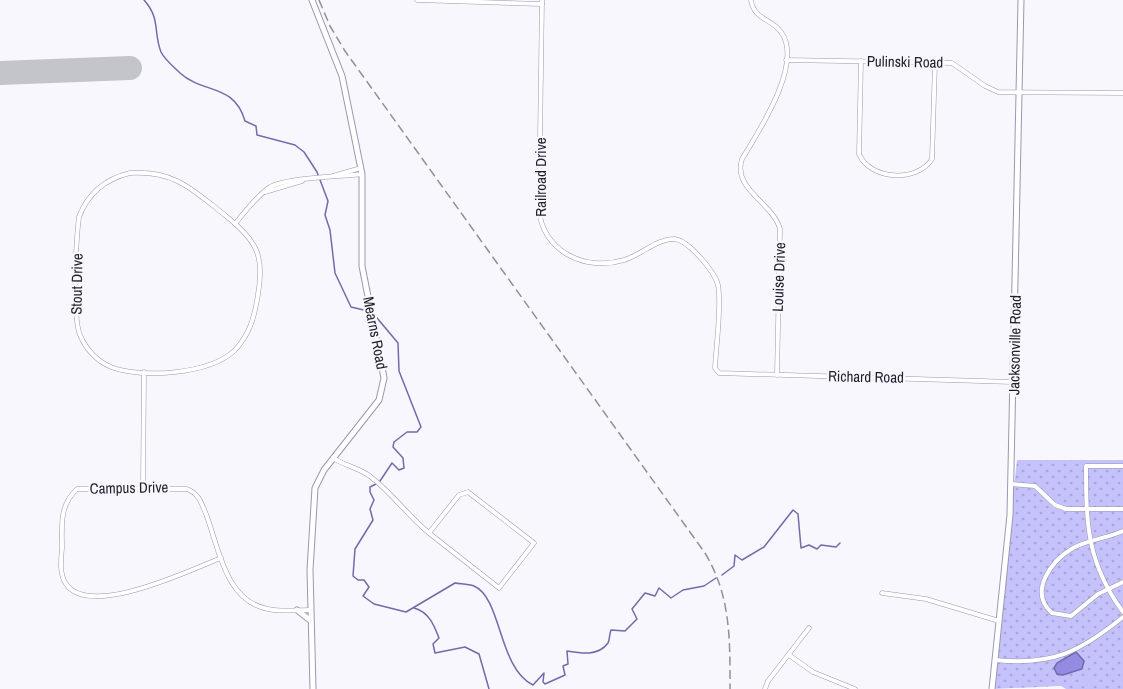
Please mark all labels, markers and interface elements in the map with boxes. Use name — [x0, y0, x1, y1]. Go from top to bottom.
street label: Pulinski Road — [867, 50, 943, 73]
street label: Railroad Drive — [530, 137, 551, 217]
street label: Louise Drive — [767, 242, 790, 312]
street label: Stout Drive — [65, 253, 88, 315]
street label: Mearns Road — [358, 295, 393, 371]
street label: Jacksonville Road — [1003, 295, 1026, 395]
street label: Richard Road — [828, 365, 904, 388]
street label: Campus Drive — [90, 476, 169, 499]

